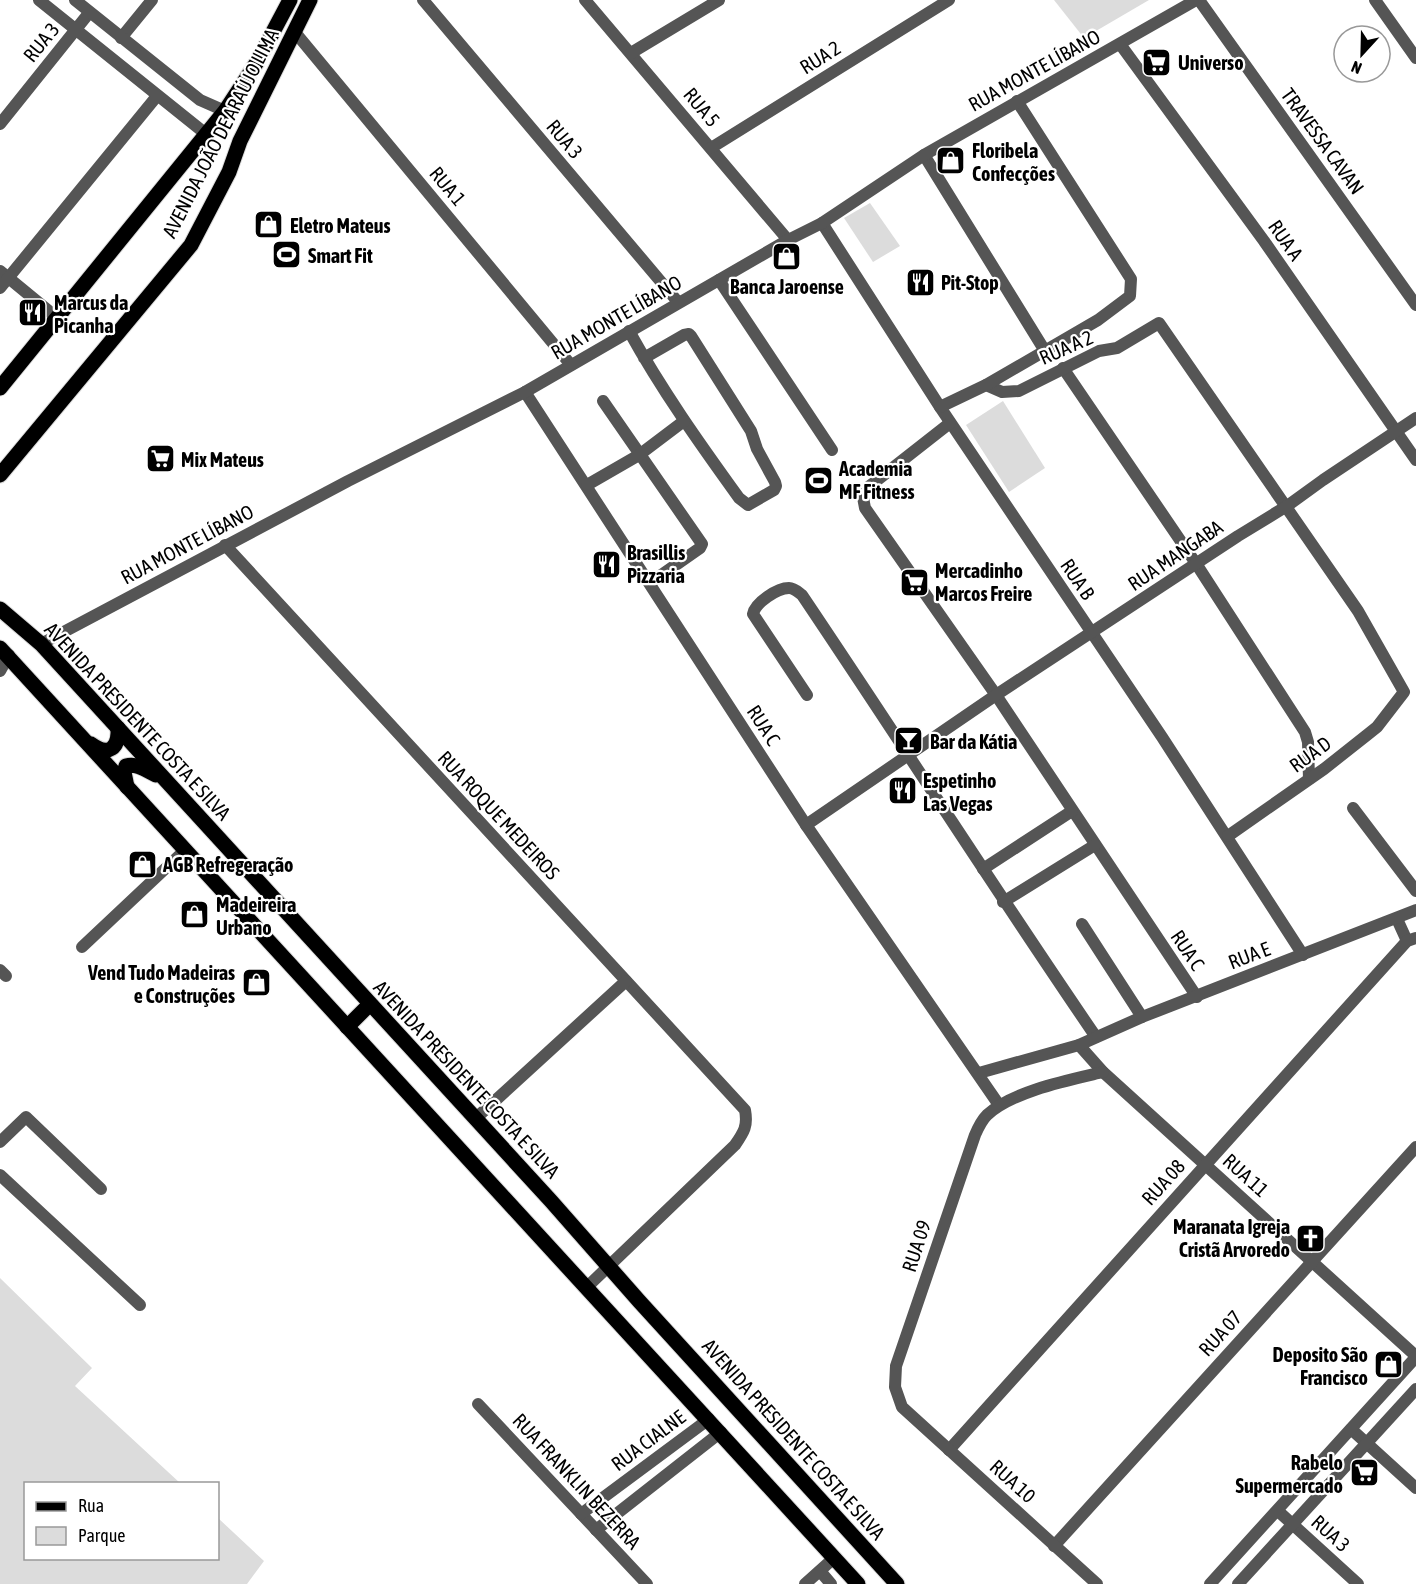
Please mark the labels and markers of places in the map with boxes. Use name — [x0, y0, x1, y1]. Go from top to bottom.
supermarket icon: Universo — [1141, 46, 1173, 78]
place label: Universo — [1178, 51, 1244, 74]
place label: Floribela Confecções — [972, 139, 1055, 185]
shop icon: Floribela Confecções — [935, 145, 967, 177]
shop icon: Eletro Mateus — [253, 209, 285, 241]
place label: Eletro Mateus — [290, 214, 391, 237]
sports icon: Smart Fit — [271, 239, 303, 271]
shop icon: Banca Jaroense — [771, 240, 803, 272]
place label: Smart Fit — [308, 244, 373, 267]
restaurant icon: Pit-Stop — [904, 266, 936, 298]
place label: Pit-Stop — [941, 271, 999, 294]
place label: Banca Jaroense — [730, 275, 844, 298]
place label: Marcus da Picanha — [54, 291, 128, 337]
restaurant icon: Marcus da Picanha — [17, 297, 49, 329]
supermarket icon: Mix Mateus — [144, 443, 176, 475]
place label: Mix Mateus — [181, 448, 264, 471]
place label: Academia MF Fitness — [838, 457, 915, 503]
sports icon: Academia MF Fitness — [802, 464, 834, 496]
place label: Brasillis Pizzaria — [627, 541, 685, 587]
restaurant icon: Brasillis Pizzaria — [590, 548, 622, 580]
place label: Mercadinho Marcos Freire — [935, 559, 1032, 605]
supermarket icon: Mercadinho Marcos Freire — [898, 566, 930, 598]
bar icon: Bar da Kátia — [893, 725, 925, 757]
place label: Bar da Kátia — [930, 730, 1017, 753]
place label: Espetinho Las Vegas — [923, 769, 996, 815]
restaurant icon: Espetinho Las Vegas — [886, 775, 918, 807]
shop icon: AGB Refregeração — [126, 848, 158, 880]
place label: AGB Refregeração — [162, 853, 293, 876]
place label: Madeireira Urbano — [216, 893, 296, 939]
shop icon: Madeireira Urbano — [179, 899, 211, 931]
place label: Vend Tudo Madeiras e Construções — [87, 961, 235, 1007]
shop icon: Vend Tudo Madeiras e Construções — [240, 967, 272, 999]
place label: Maranata Igreja Cristã Arvoredo — [1173, 1215, 1290, 1261]
church icon: Maranata Igreja Cristã Arvoredo — [1295, 1222, 1327, 1254]
place label: Deposito São Francisco — [1272, 1343, 1368, 1389]
shop icon: Deposito São Francisco — [1373, 1349, 1405, 1381]
place label: Rabelo Supermercado — [1236, 1451, 1343, 1497]
supermarket icon: Rabelo Supermercado — [1348, 1457, 1380, 1489]

